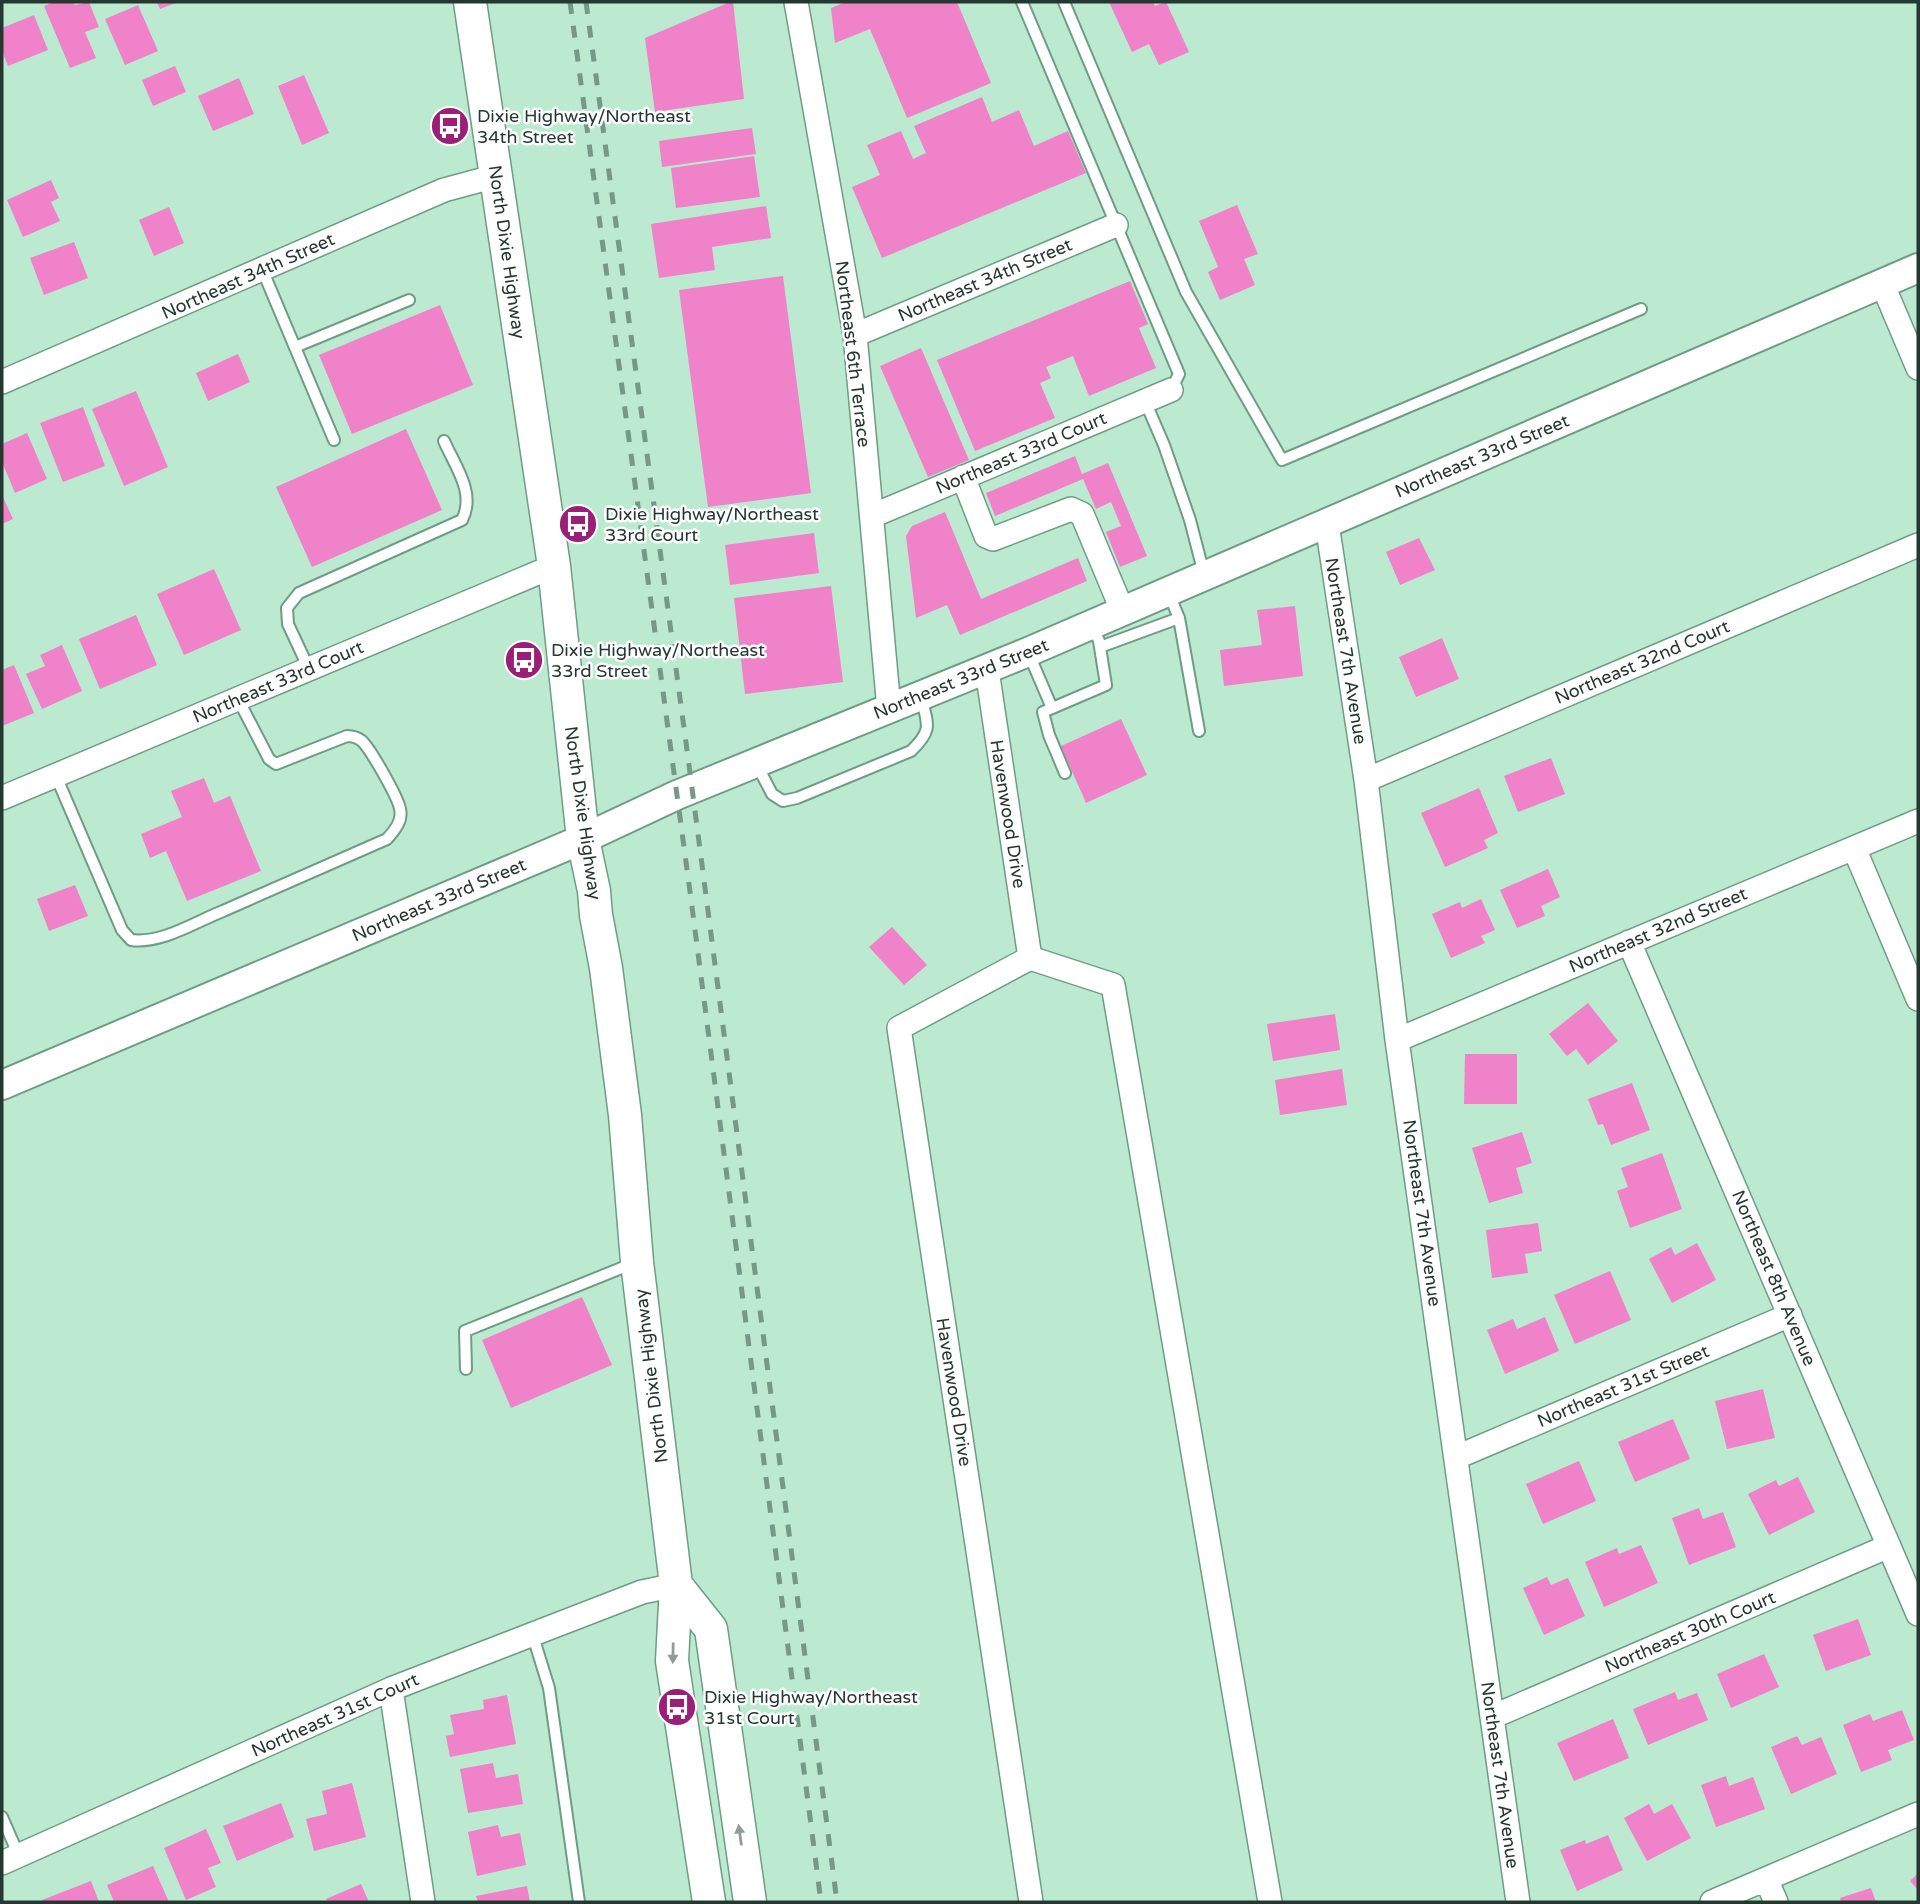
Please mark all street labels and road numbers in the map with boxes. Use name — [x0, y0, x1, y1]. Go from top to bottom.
street label: North Dixie Highway — [484, 164, 530, 341]
street label: Northeast 34th Street — [158, 228, 338, 324]
street label: Northeast 34th Street — [895, 233, 1075, 327]
street label: Northeast 6th Terrace — [831, 259, 875, 449]
street label: Northeast 33rd Court — [932, 407, 1110, 499]
street label: Northeast 33rd Street — [1392, 409, 1572, 503]
street label: Northeast 7th Avenue — [1320, 556, 1372, 746]
street label: Northeast 32nd Court — [1551, 615, 1733, 709]
street label: Northeast 33rd Street — [870, 634, 1052, 724]
street label: Northeast 33rd Court — [189, 636, 367, 728]
street label: North Dixie Highway — [560, 725, 606, 902]
street label: Havenwood Drive — [985, 738, 1031, 890]
street label: Northeast 33rd Street — [349, 853, 529, 947]
street label: Northeast 32nd Street — [1566, 882, 1750, 978]
street label: Northeast 7th Avenue — [1398, 1118, 1446, 1308]
street label: Northeast 8th Avenue — [1727, 1187, 1821, 1369]
street label: North Dixie Highway — [629, 1287, 673, 1464]
street label: Havenwood Drive — [931, 1316, 977, 1468]
street label: Northeast 31st Street — [1534, 1340, 1712, 1432]
street label: Northeast 30th Court — [1601, 1586, 1779, 1678]
street label: Northeast 31st Court — [248, 1668, 422, 1762]
street label: Northeast 7th Avenue — [1476, 1680, 1524, 1870]

